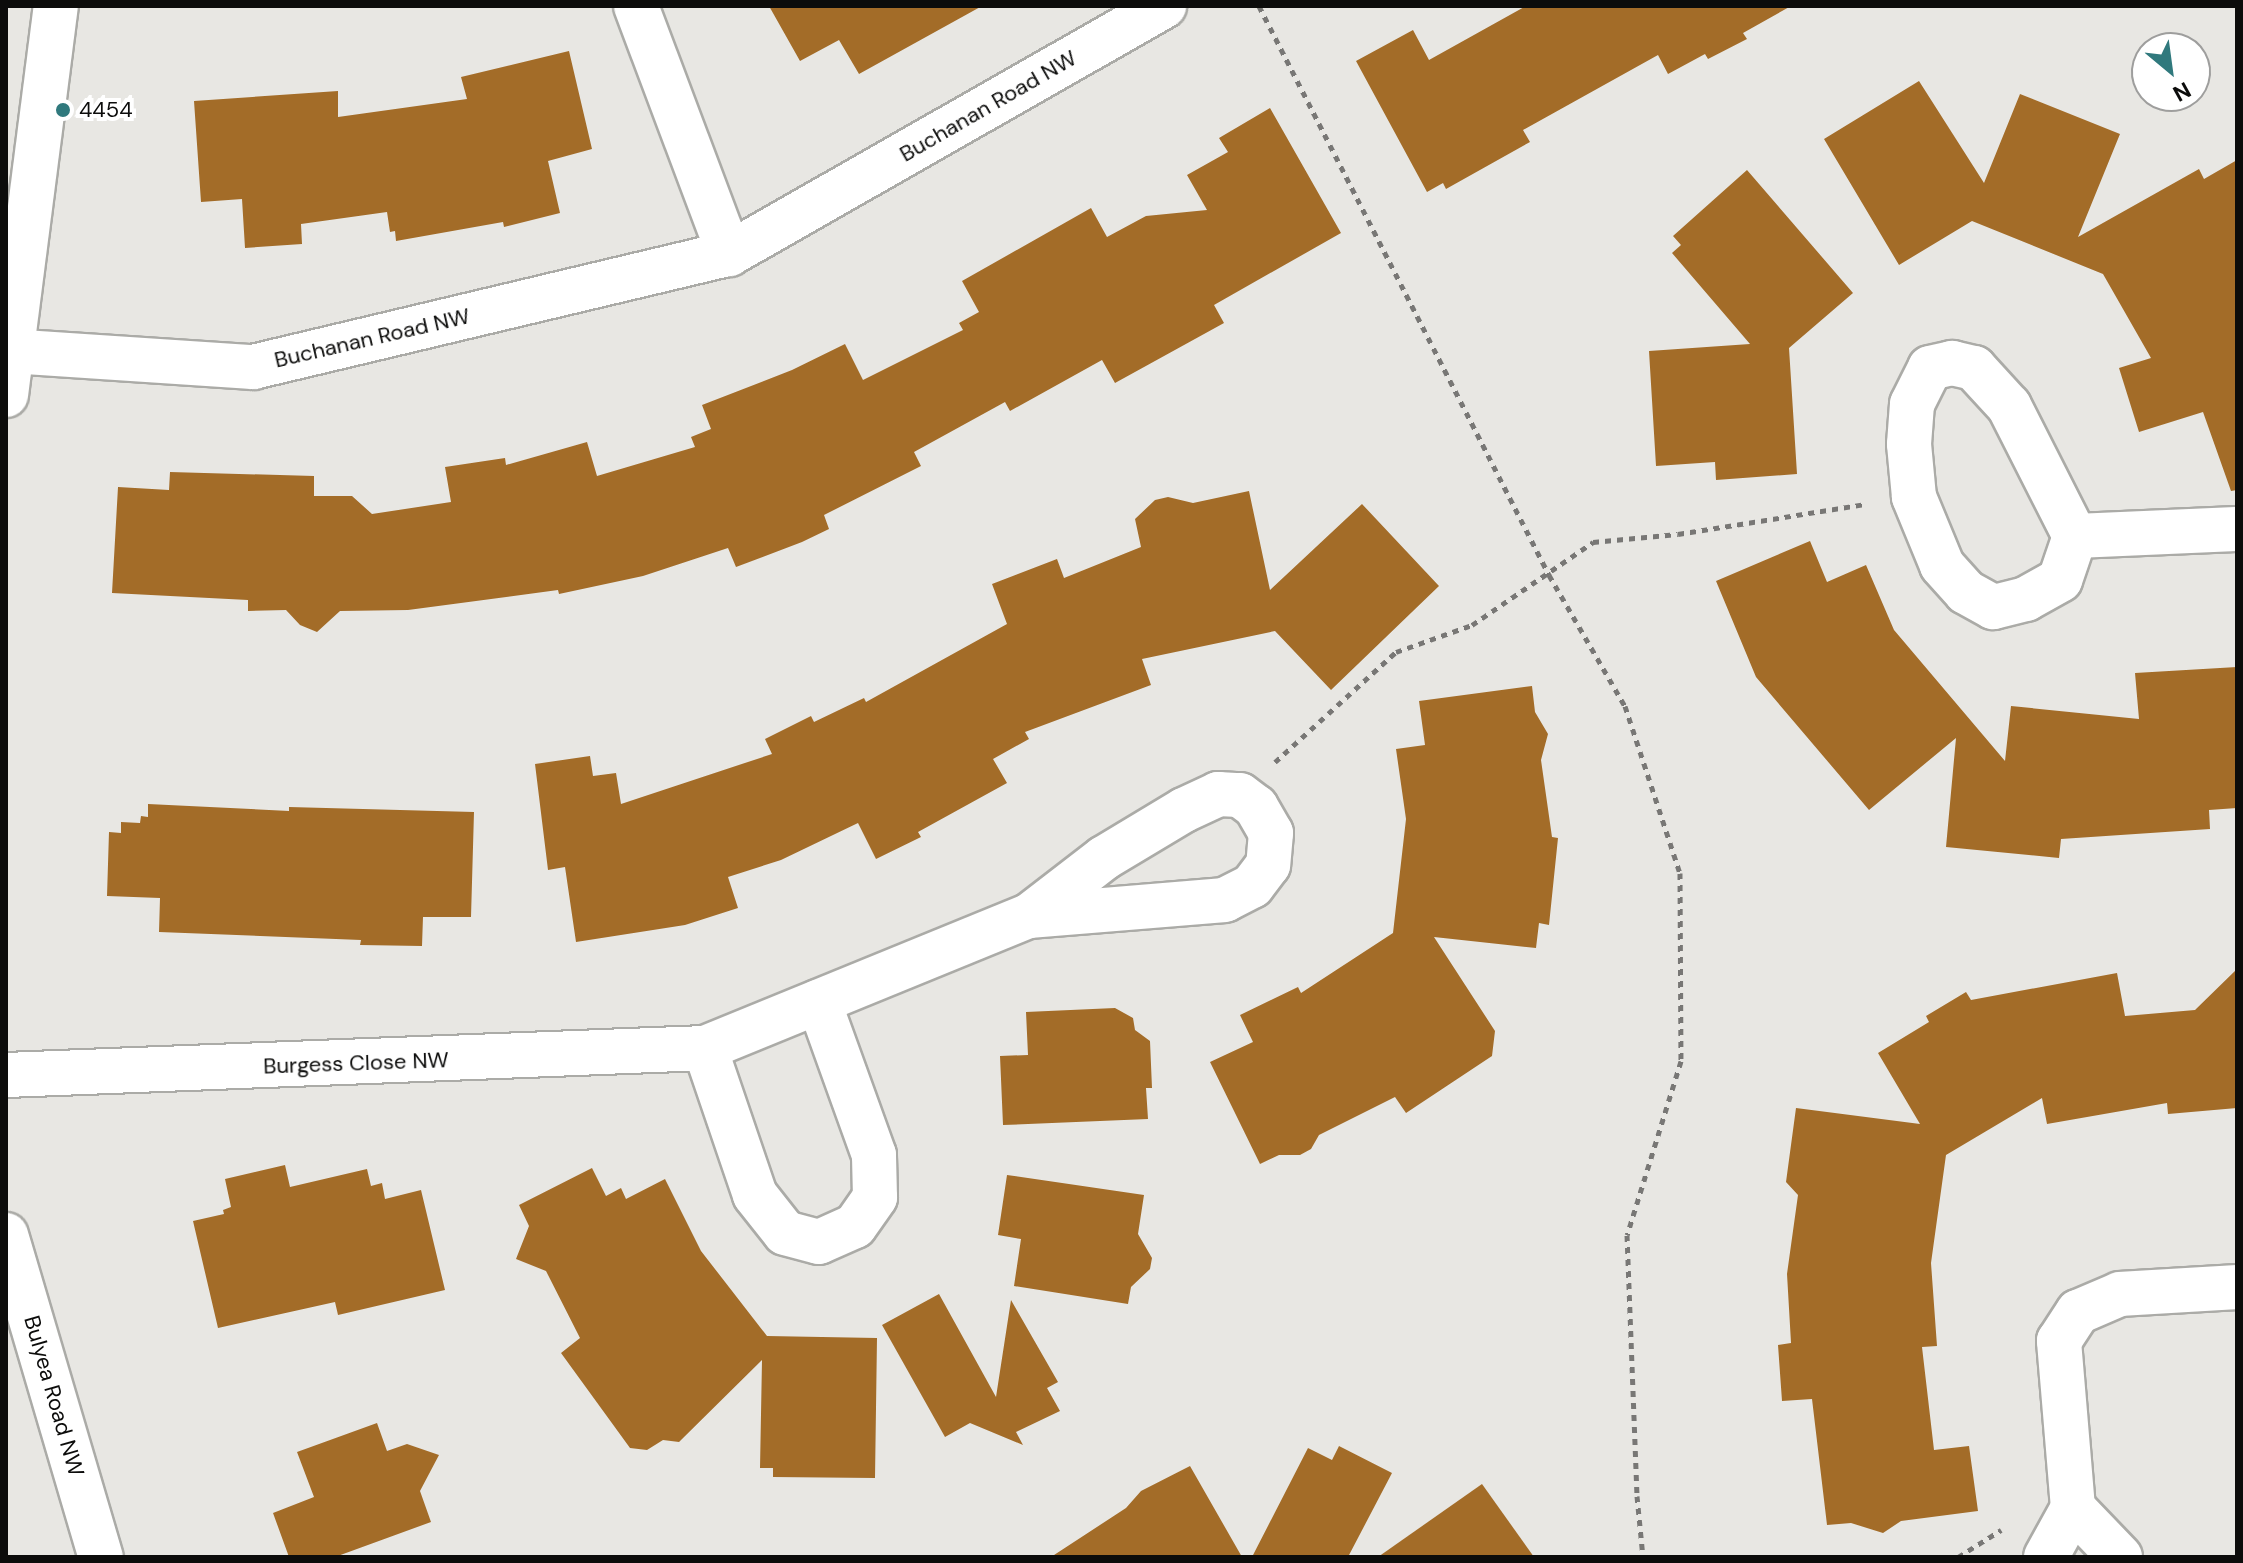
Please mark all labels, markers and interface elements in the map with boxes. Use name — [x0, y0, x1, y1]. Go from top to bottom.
north arrow — [2131, 32, 2211, 112]
street label: Buchanan Road NW — [895, 45, 1081, 167]
text: N — [2168, 75, 2196, 108]
place label: 4454 — [79, 97, 132, 123]
marker: 4454 — [54, 101, 72, 119]
street label: Buchanan Road NW — [272, 303, 472, 373]
street label: Burgess Close NW — [263, 1047, 449, 1079]
street label: Bulyea Road NW — [18, 1313, 90, 1479]

